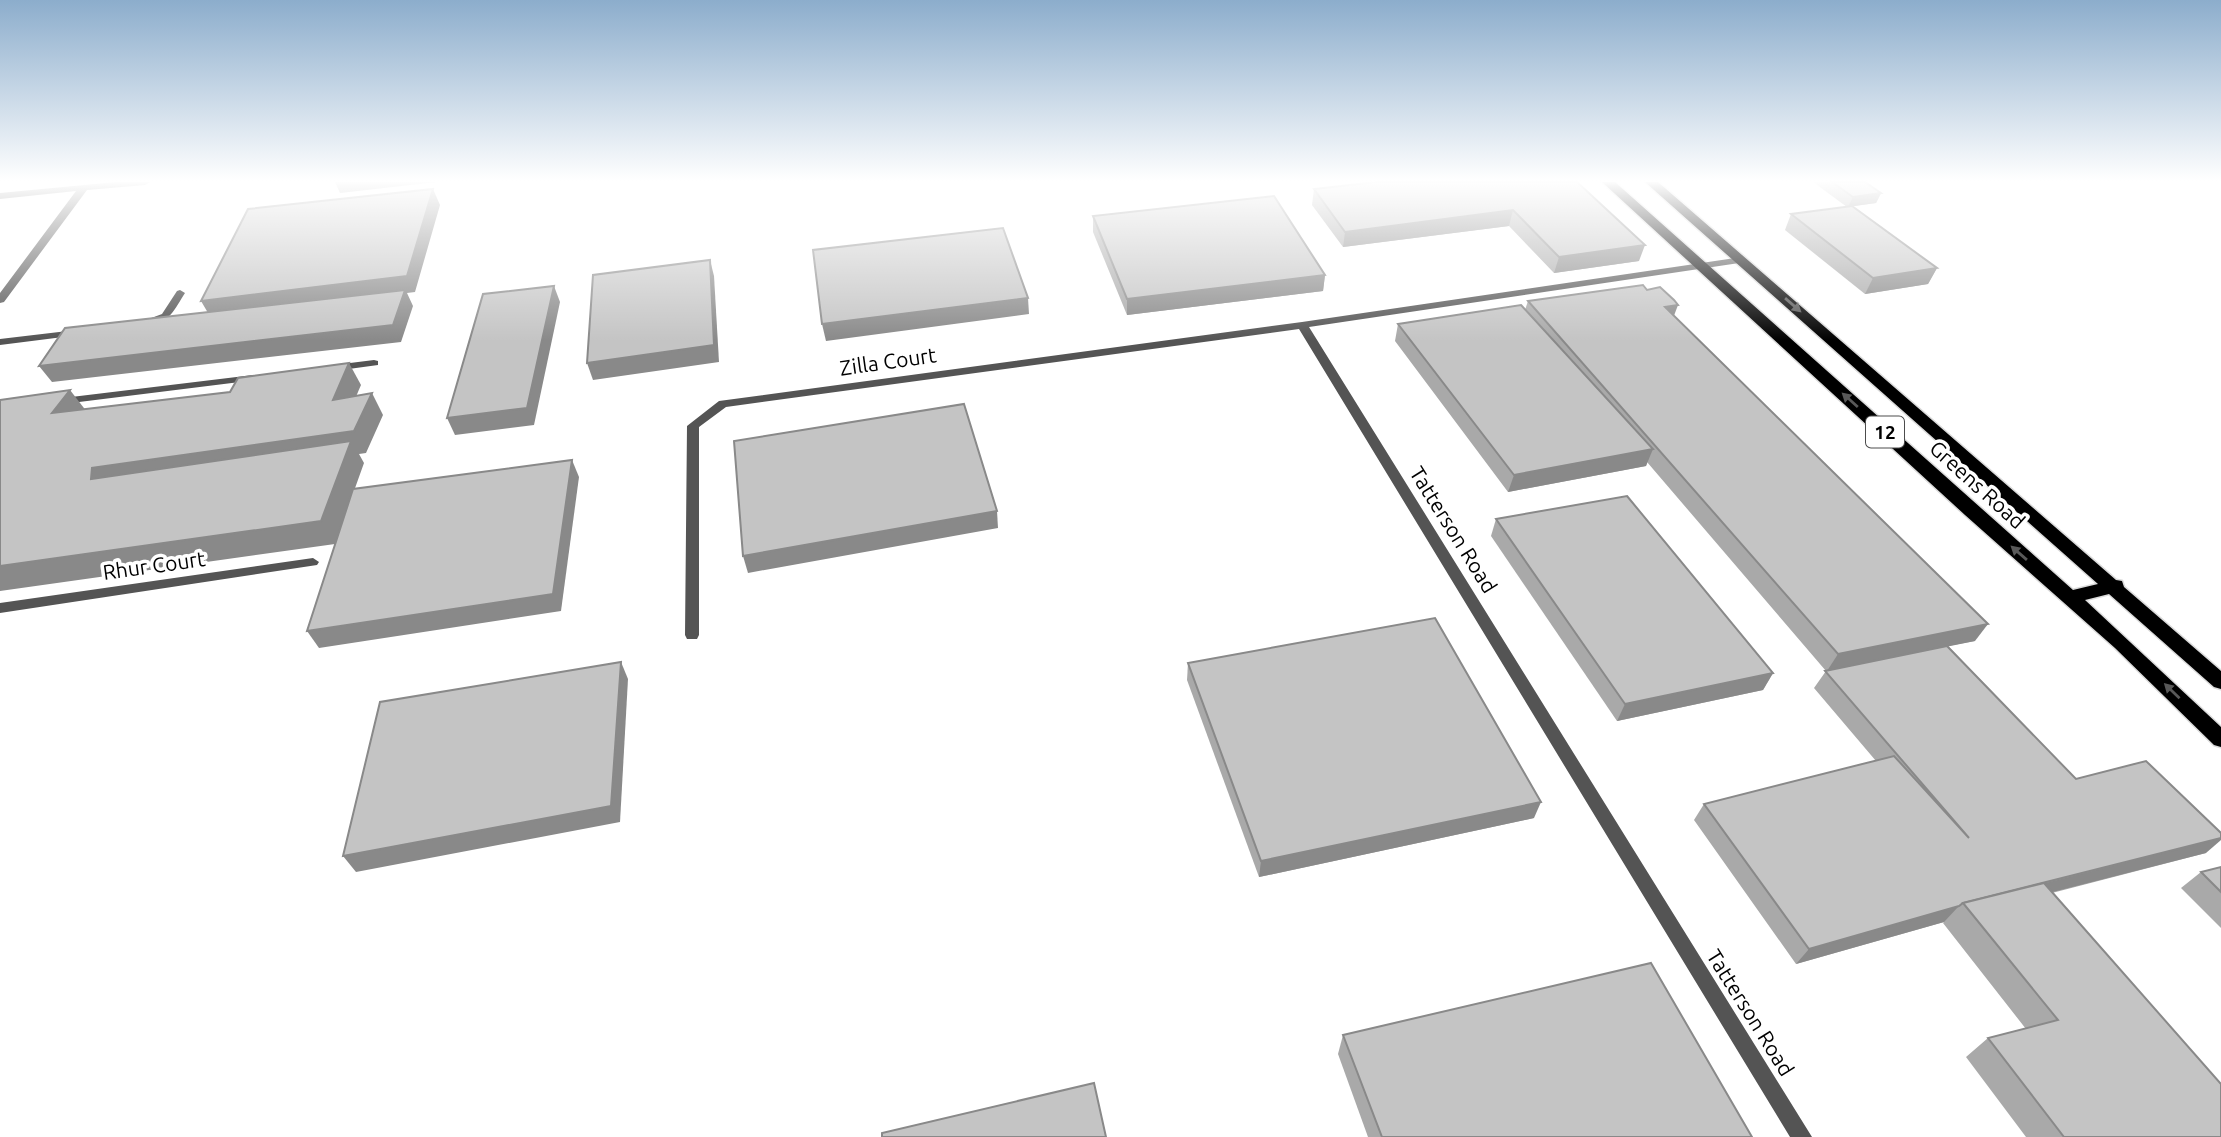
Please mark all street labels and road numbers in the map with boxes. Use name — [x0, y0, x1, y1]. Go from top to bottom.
street label: Zilla Court — [838, 342, 938, 380]
road number: 12 — [1866, 416, 1904, 448]
street label: Greens Road — [1925, 435, 2030, 533]
street label: Tatterson Road — [1405, 462, 1502, 597]
street label: Rhur Court — [101, 546, 207, 584]
street label: Tatterson Road — [1702, 945, 1799, 1080]

